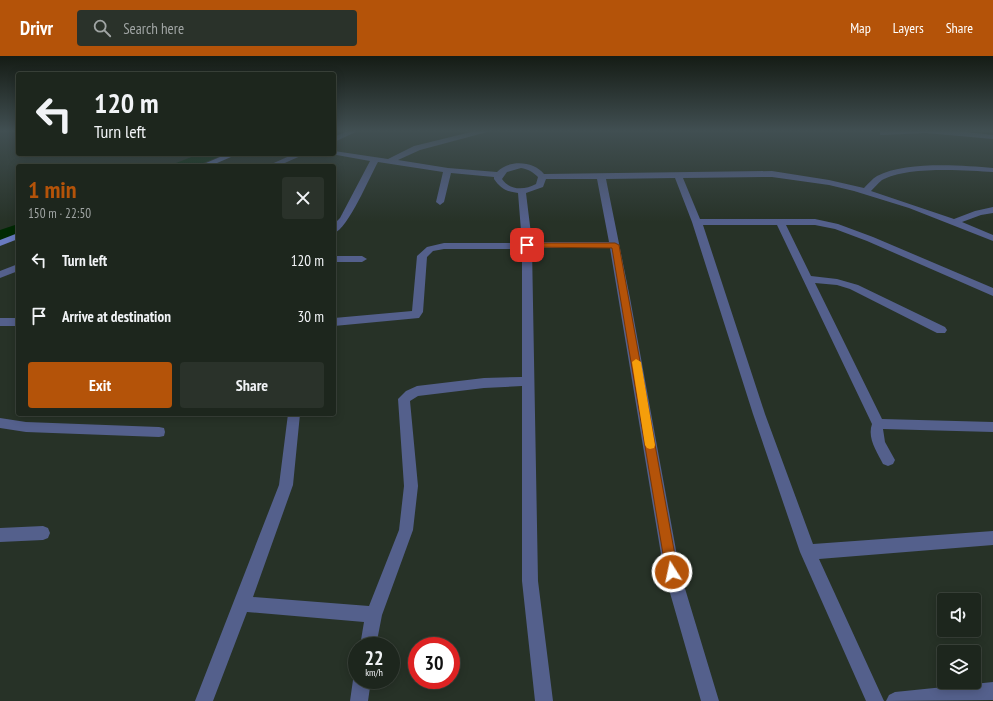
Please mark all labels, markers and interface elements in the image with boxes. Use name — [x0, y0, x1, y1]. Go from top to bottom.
search box — [77, 10, 357, 46]
text: Drivr — [20, 16, 53, 40]
icon: search — [91, 17, 113, 39]
text: Search here — [123, 19, 184, 38]
text: Map — [850, 19, 871, 37]
text: Layers — [893, 19, 924, 37]
text: Share — [946, 19, 973, 37]
text: 120 m — [94, 84, 158, 121]
icon: left — [28, 88, 80, 140]
text: Turn left — [94, 120, 146, 143]
text: 1 min — [28, 174, 76, 205]
button: close — [282, 177, 324, 219]
text: 150 m · 22:50 — [28, 205, 91, 222]
pin — [510, 228, 544, 262]
icon: arrive — [516, 234, 538, 256]
icon: left — [28, 249, 50, 271]
text: Turn left — [62, 251, 107, 270]
text: 120 m — [291, 251, 324, 270]
icon: arrive — [28, 305, 50, 327]
text: Arrive at destination — [62, 307, 171, 326]
text: 30 m — [298, 307, 324, 326]
button: Exit — [28, 362, 172, 408]
button: Share — [180, 362, 324, 408]
position arrow — [651, 551, 693, 593]
map controls — [937, 593, 981, 689]
button: sound — [937, 593, 981, 637]
speed limit sign: 30 — [408, 637, 460, 689]
text: 22 — [364, 645, 384, 671]
button: layers — [937, 645, 981, 689]
text: km/h — [365, 666, 383, 679]

